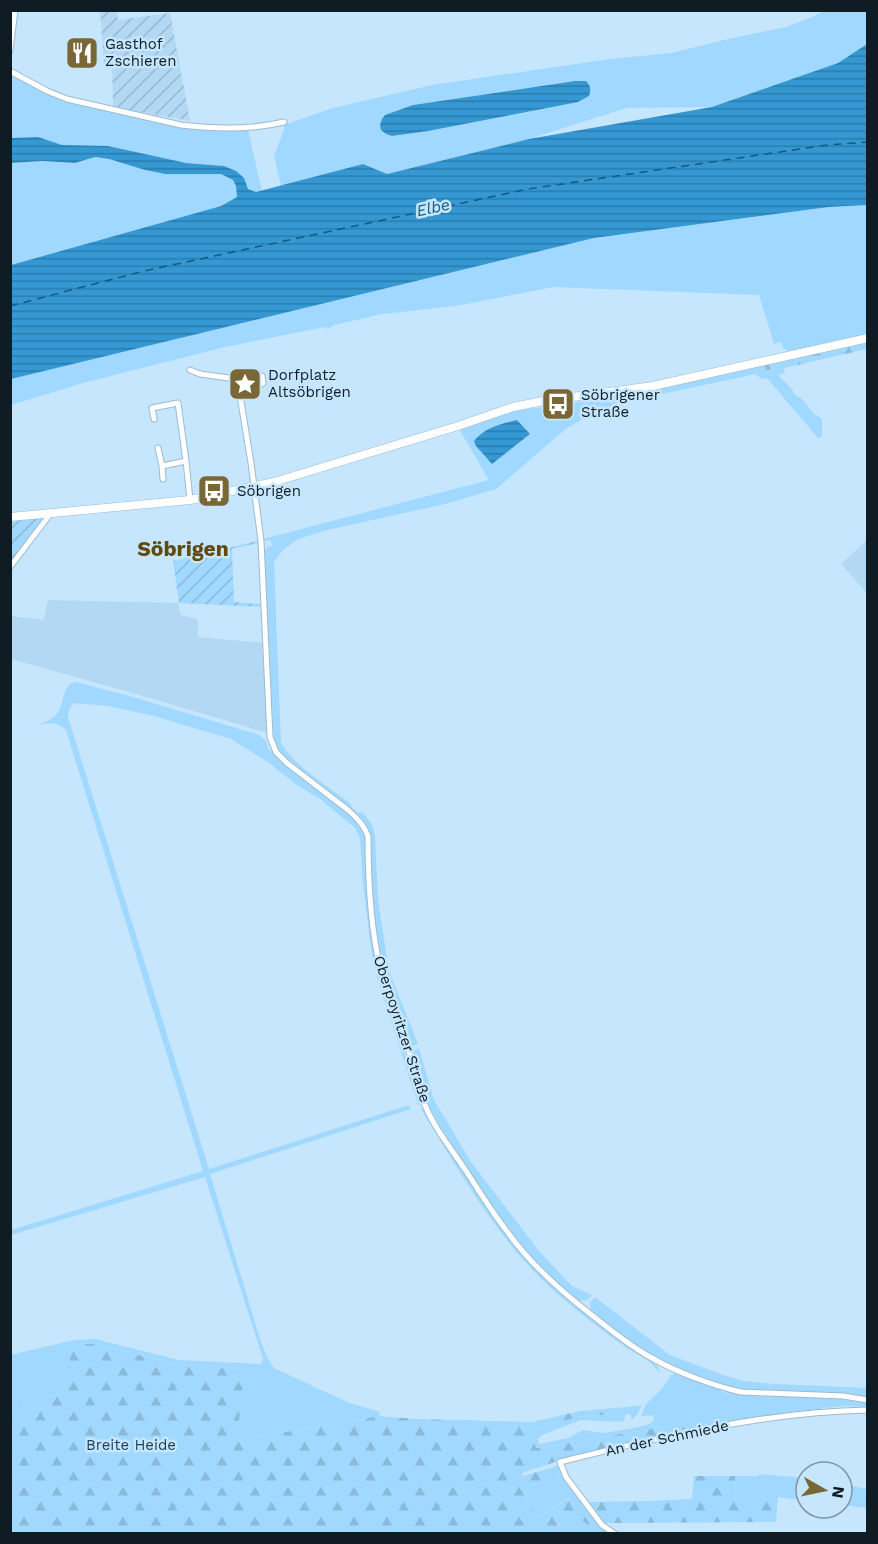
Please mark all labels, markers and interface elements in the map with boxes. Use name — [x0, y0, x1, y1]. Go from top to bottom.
restaurant icon: Gasthof Zschieren — [64, 35, 100, 71]
place label: Gasthof Zschieren — [105, 35, 177, 70]
water label: Elbe — [415, 195, 452, 220]
place icon: Dorfplatz Altsöbrigen — [227, 366, 263, 402]
place label: Dorfplatz Altsöbrigen — [268, 366, 351, 401]
bus stop icon: Söbrigener Straße — [540, 386, 576, 422]
place label: Söbrigener Straße — [581, 386, 660, 421]
bus stop icon: Söbrigen — [196, 473, 232, 509]
place label: Söbrigen — [237, 482, 301, 500]
district label: Söbrigen — [137, 536, 229, 561]
street label: Oberpoyritzer Straße — [370, 953, 434, 1105]
street label: An der Schmiede — [604, 1416, 730, 1460]
park label: Breite Heide — [86, 1436, 176, 1454]
north arrow — [794, 1460, 854, 1520]
text: N — [828, 1485, 849, 1500]

